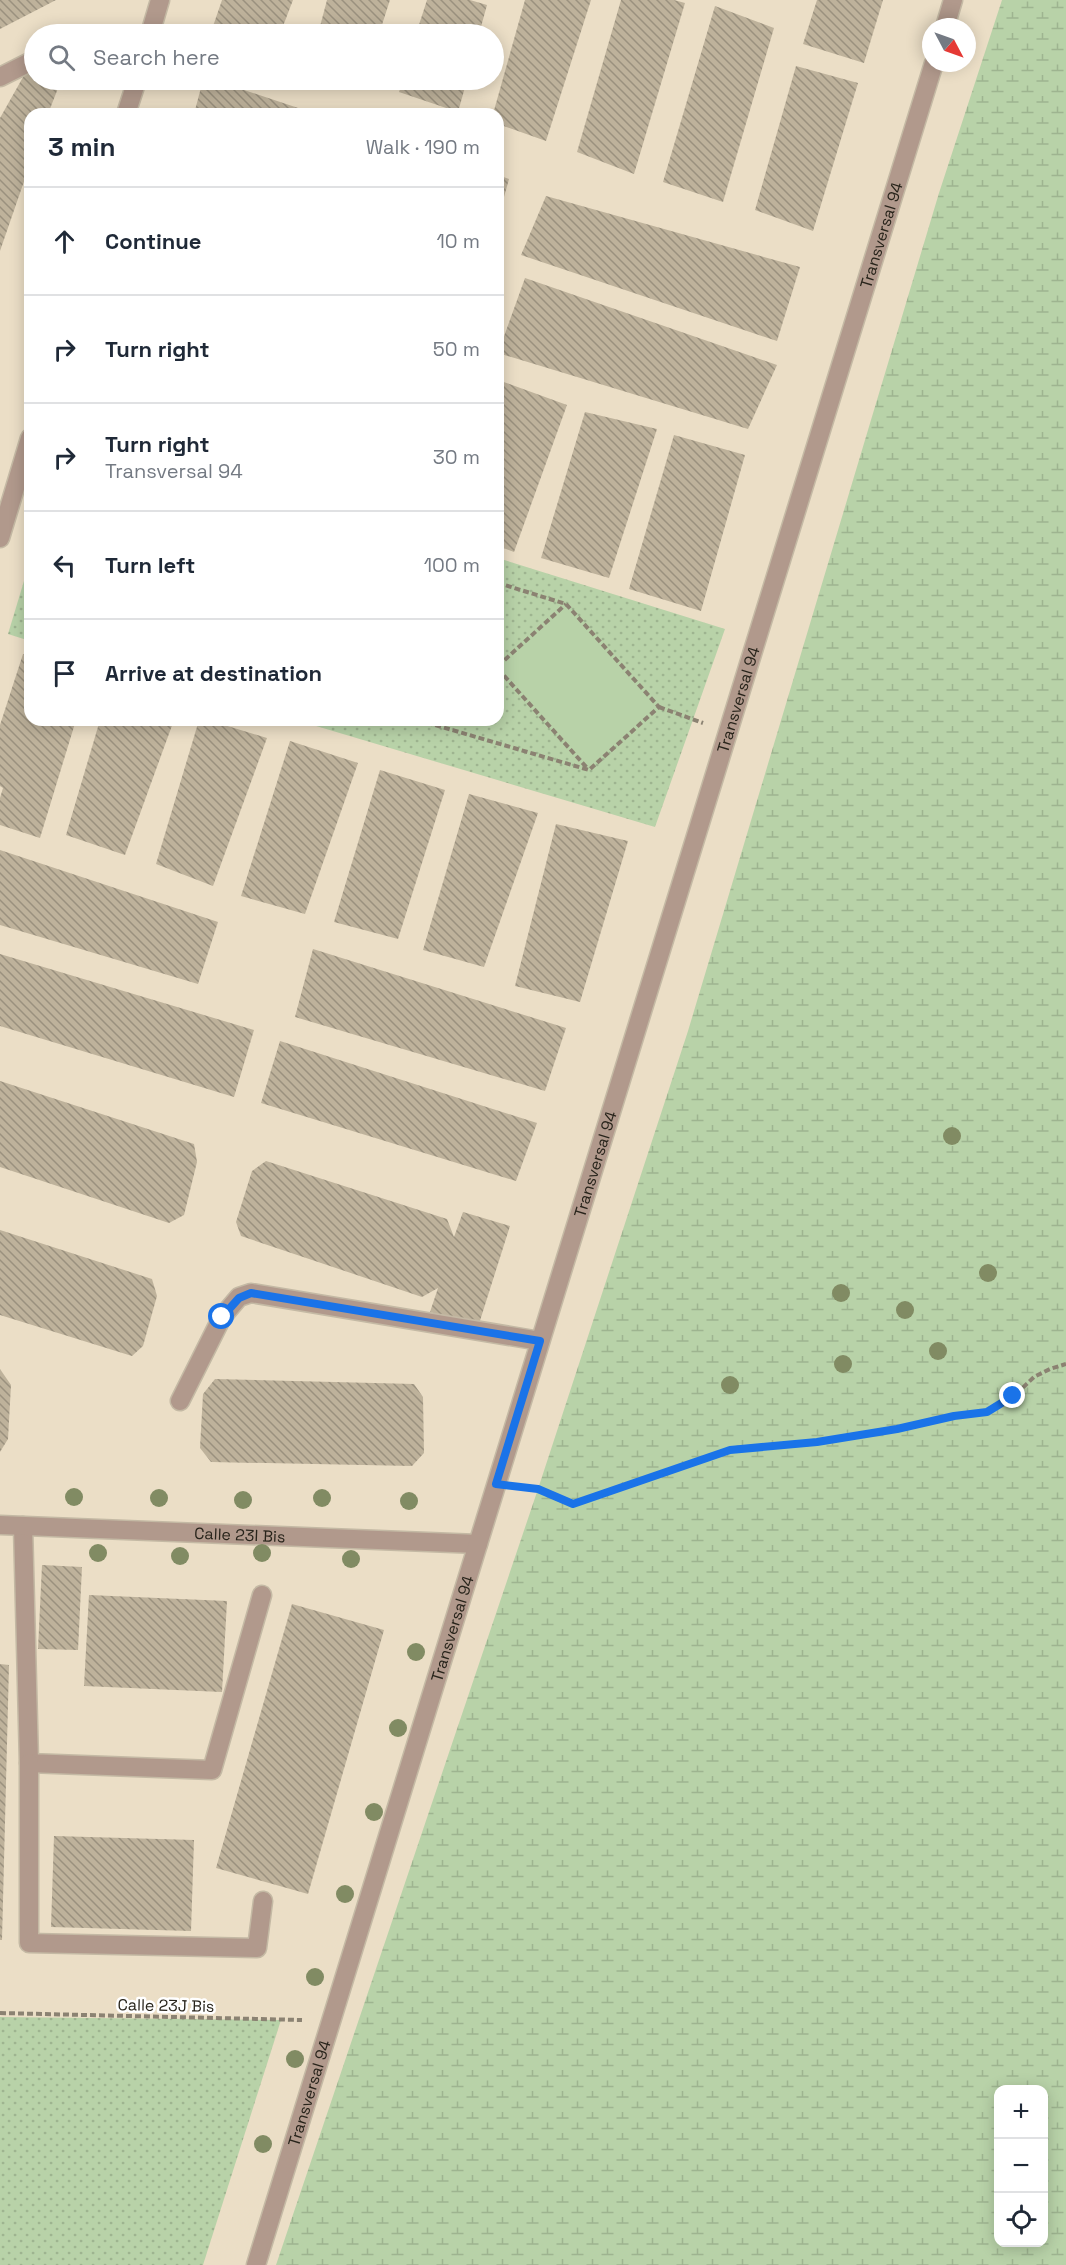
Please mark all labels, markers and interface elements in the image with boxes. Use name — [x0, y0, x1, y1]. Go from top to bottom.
north arrow — [922, 18, 976, 72]
search box — [24, 24, 504, 90]
icon: search — [45, 41, 78, 74]
text: Search here — [93, 43, 220, 71]
text: 3 min — [48, 130, 116, 164]
text: Walk · 190 m — [366, 134, 480, 160]
street label: Transversal 94 — [855, 179, 908, 291]
icon: ahead — [48, 225, 81, 258]
text: Continue — [105, 227, 201, 255]
text: 10 m — [436, 228, 480, 254]
icon: right — [48, 333, 81, 366]
text: Turn right — [105, 335, 210, 363]
text: 50 m — [433, 336, 480, 362]
text: Turn right — [105, 430, 210, 458]
icon: right — [48, 441, 81, 474]
text: 30 m — [433, 444, 480, 470]
text: Transversal 94 — [105, 458, 243, 484]
icon: left — [48, 549, 81, 582]
text: Turn left — [105, 551, 195, 579]
text: 100 m — [424, 552, 480, 578]
street label: Transversal 94 — [712, 644, 765, 755]
icon: arrive — [48, 657, 81, 690]
text: Arrive at destination — [105, 659, 322, 687]
street label: Transversal 94 — [569, 1108, 622, 1220]
route start — [208, 1303, 234, 1329]
route end — [999, 1382, 1025, 1408]
street label: Calle 23I Bis — [194, 1523, 286, 1547]
street label: Transversal 94 — [426, 1573, 479, 1684]
street label: Calle 23J Bis — [117, 1994, 215, 2017]
street label: Transversal 94 — [283, 2037, 336, 2149]
map controls — [994, 2085, 1048, 2247]
button: + — [994, 2085, 1048, 2139]
button: − — [994, 2139, 1048, 2193]
button: locate — [994, 2193, 1048, 2247]

